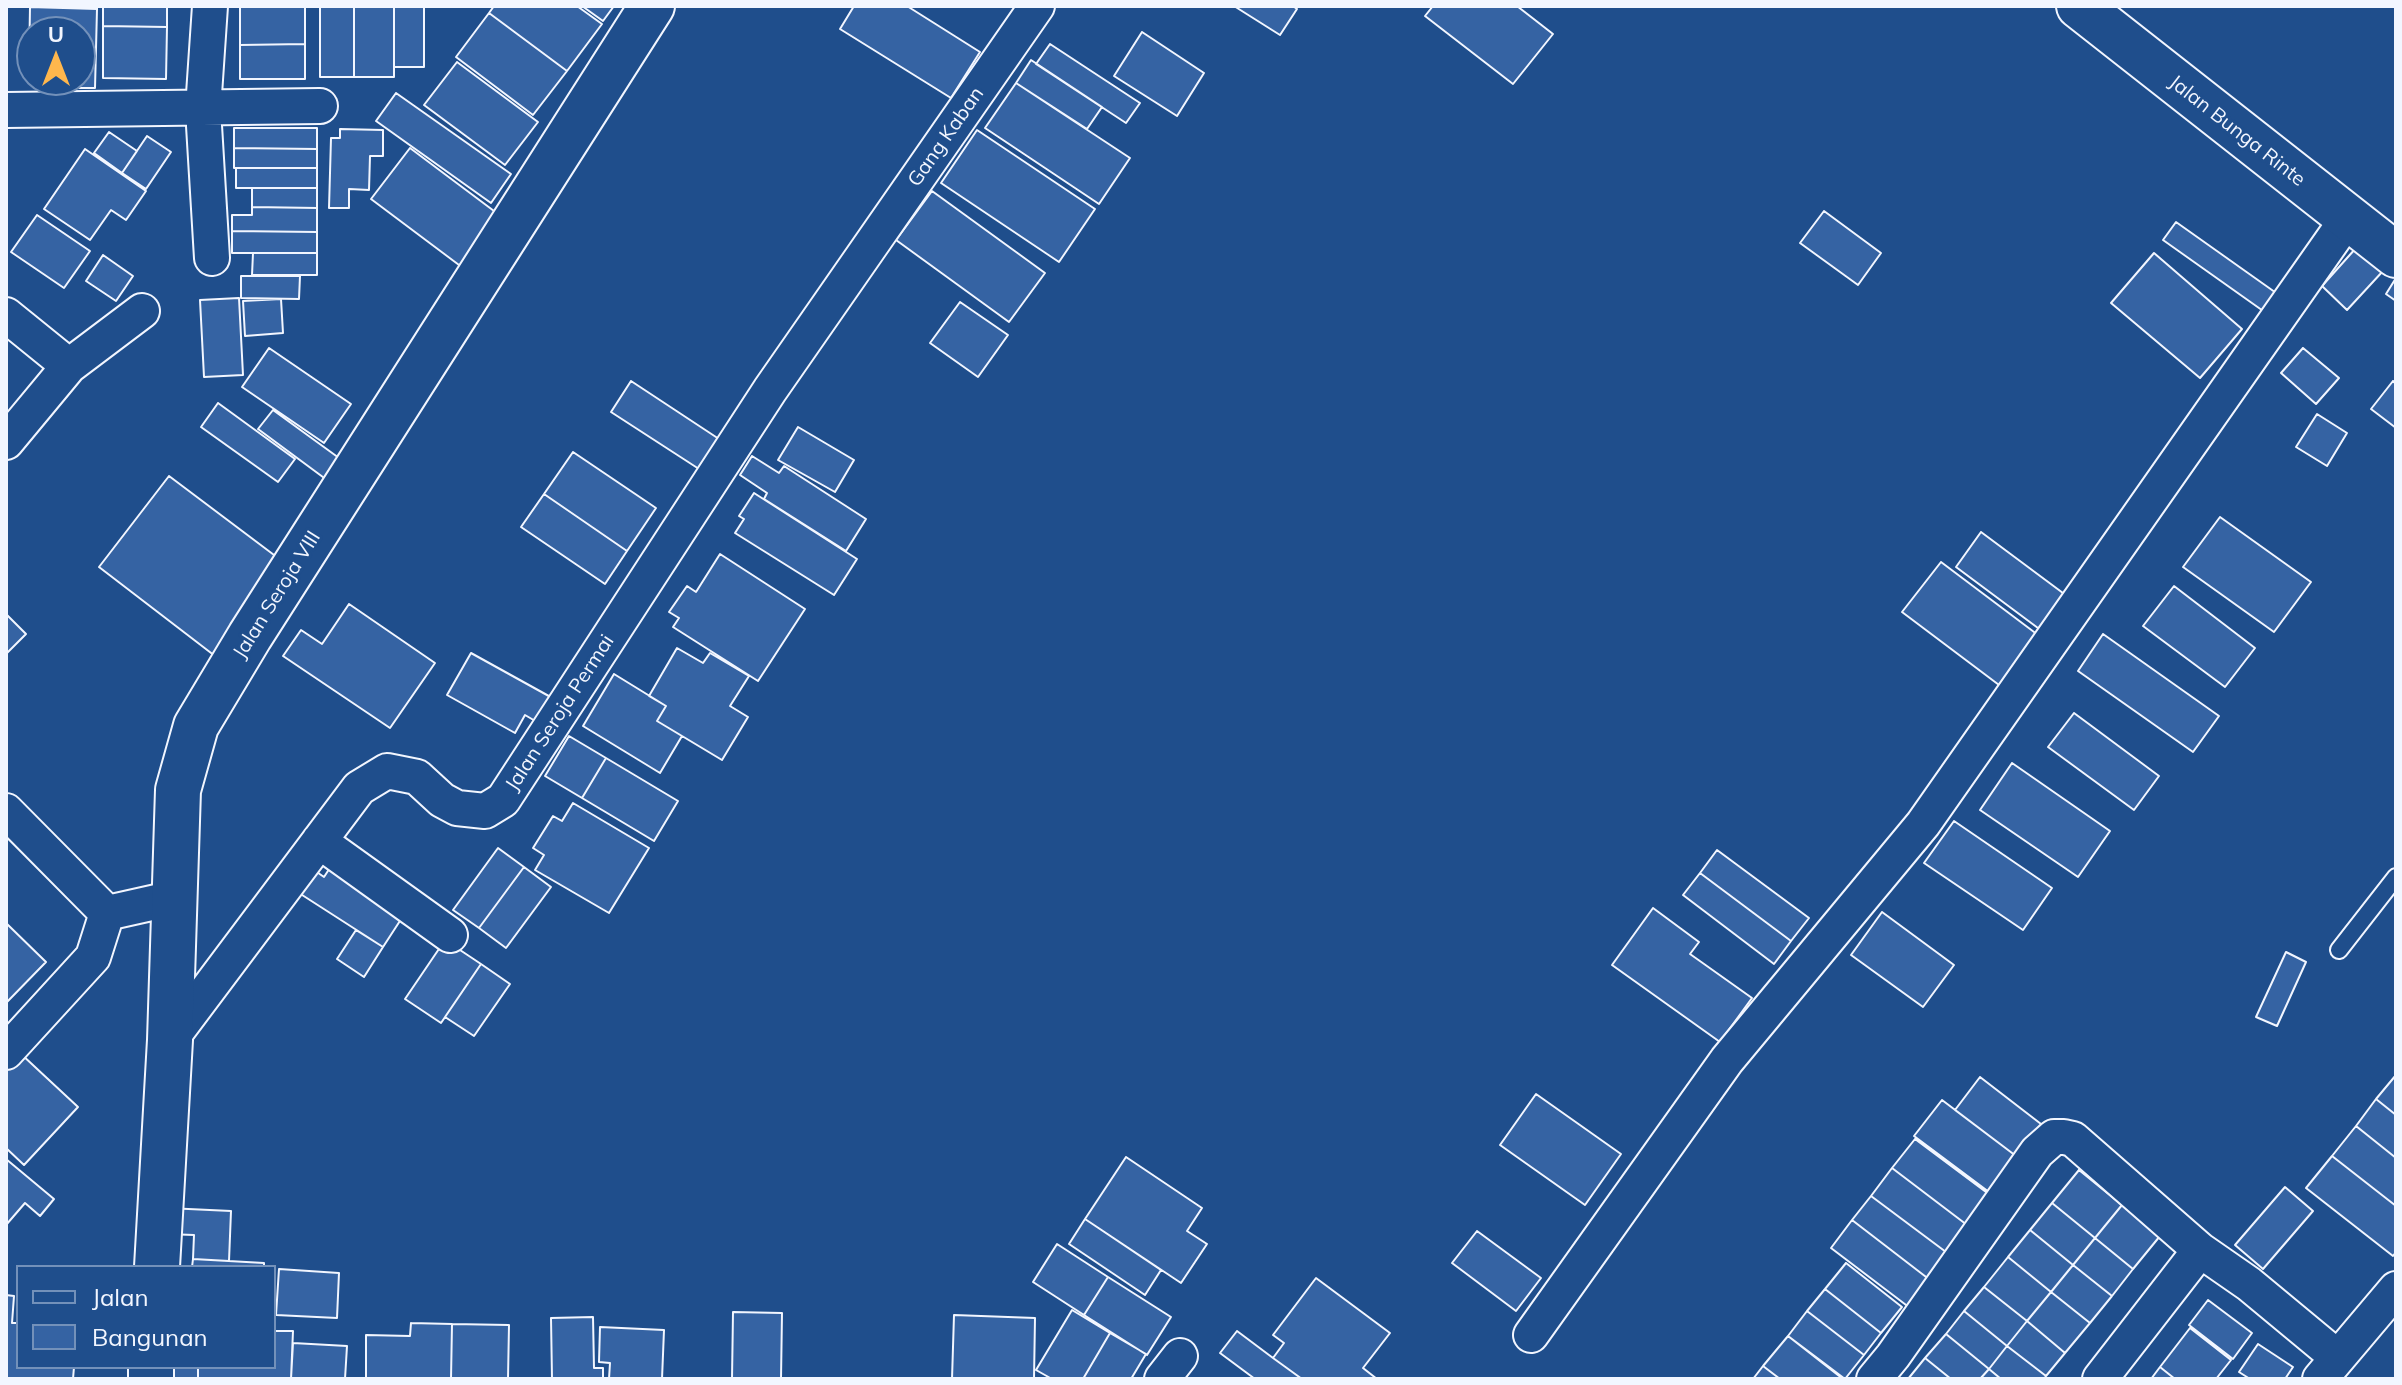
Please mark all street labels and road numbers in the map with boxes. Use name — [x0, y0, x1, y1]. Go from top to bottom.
street label: Jalan Bunga Rinte — [2164, 70, 2310, 192]
street label: Gang Kaban — [903, 83, 989, 191]
street label: Jalan Seroja VIII — [228, 527, 326, 663]
street label: Jalan Seroja Permai — [501, 630, 619, 796]

